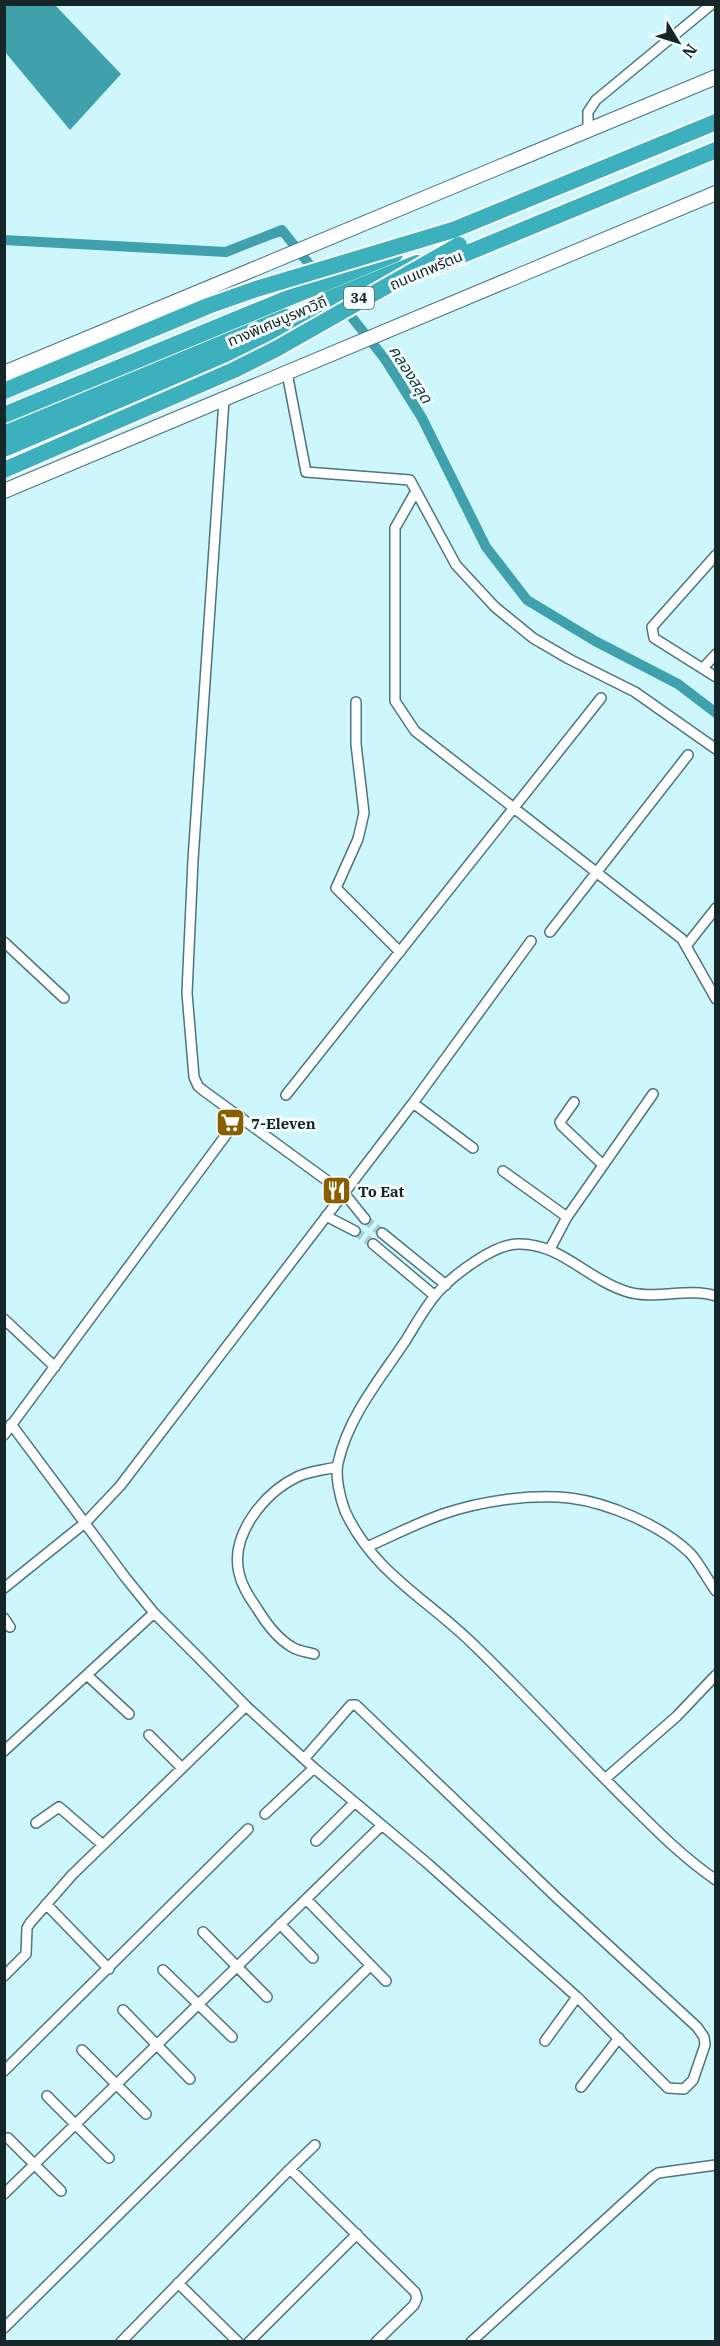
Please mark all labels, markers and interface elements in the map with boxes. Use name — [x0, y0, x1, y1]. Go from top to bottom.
north arrow — [648, 12, 708, 72]
text: N — [678, 40, 702, 62]
street label: ถนนเทพรัตน — [387, 246, 465, 294]
road number: 34 — [344, 287, 374, 309]
street label: ทางพิเศษบูรพาวิถี — [224, 291, 330, 351]
water label: คลองสลุด — [384, 341, 438, 408]
supermarket icon: 7-Eleven — [214, 1107, 246, 1139]
place label: 7-Eleven — [251, 1114, 316, 1133]
restaurant icon: To Eat — [321, 1175, 353, 1207]
place label: To Eat — [358, 1182, 405, 1201]

